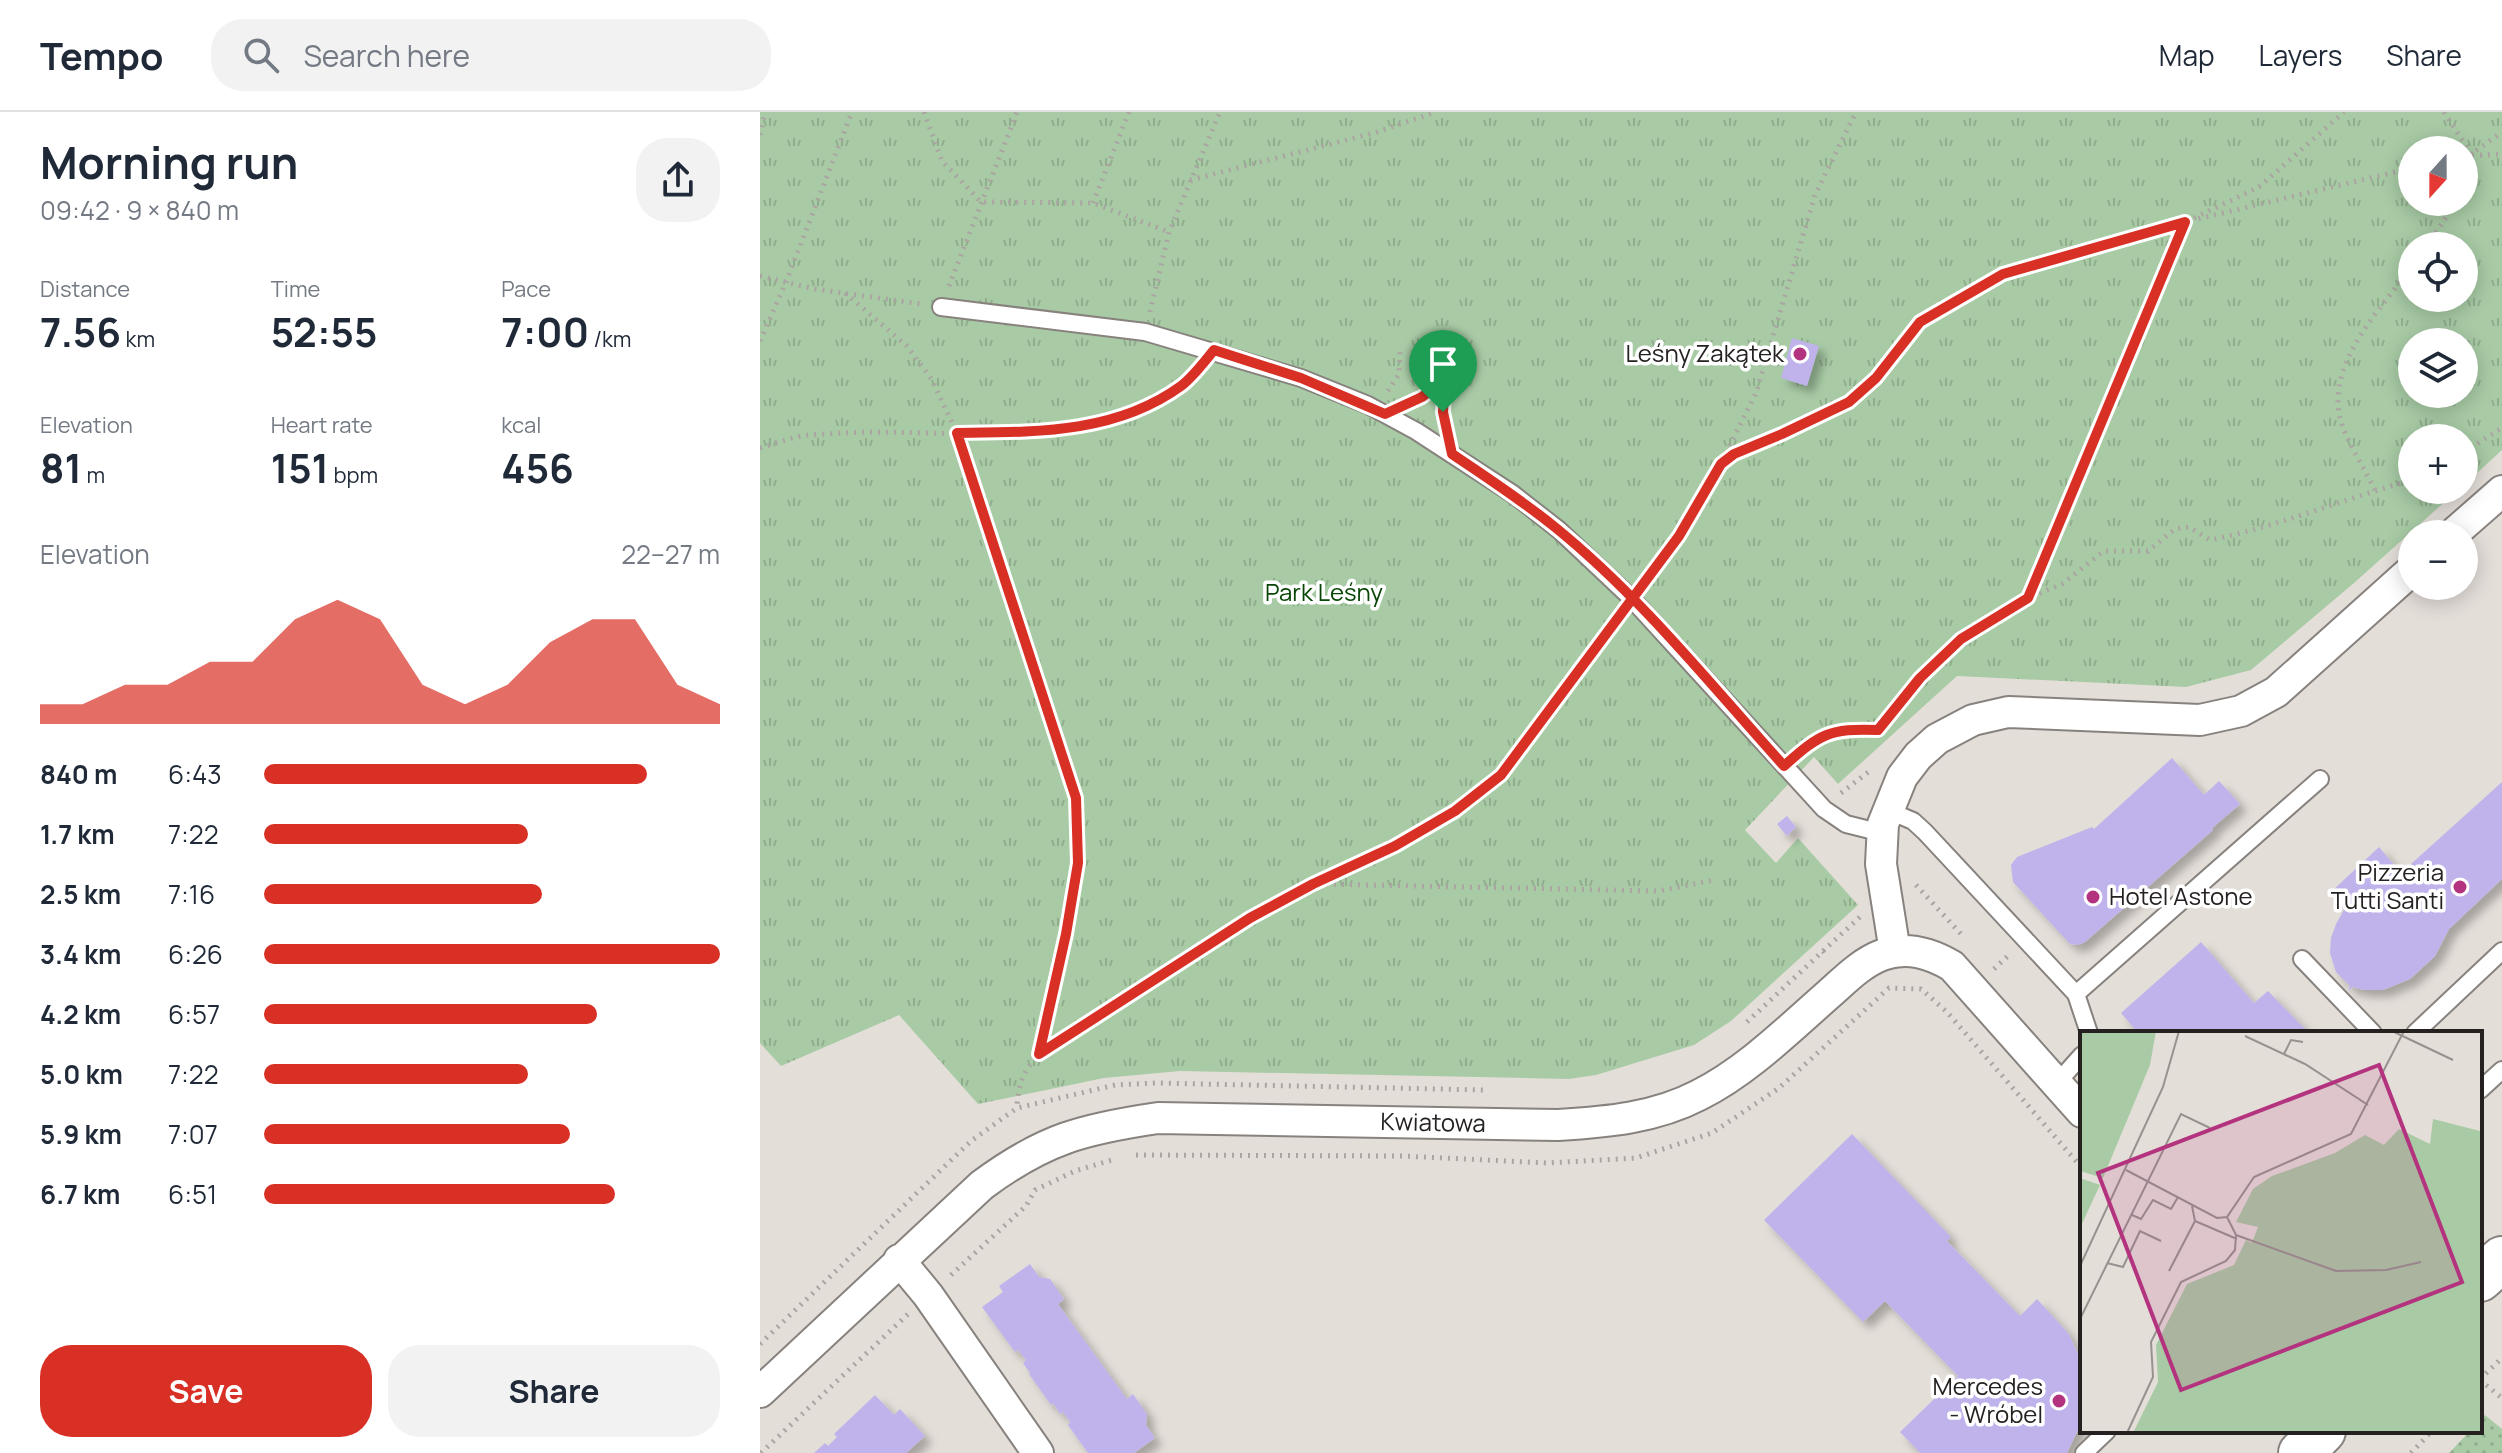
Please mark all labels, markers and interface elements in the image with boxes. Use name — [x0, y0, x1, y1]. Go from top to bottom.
search box — [211, 19, 771, 91]
text: Tempo — [40, 29, 163, 81]
icon: search — [239, 33, 283, 77]
text: Search here — [303, 35, 470, 76]
text: Map — [2159, 36, 2215, 74]
text: Layers — [2259, 36, 2342, 74]
text: Share — [2386, 36, 2462, 74]
text: Morning run — [40, 132, 298, 192]
north arrow — [2398, 136, 2478, 216]
map controls — [2398, 136, 2478, 600]
button: share — [636, 138, 720, 222]
text: 09:42 · 9 × 840 m — [40, 192, 239, 228]
button: locate — [2398, 232, 2478, 312]
text: Distance — [40, 274, 130, 304]
text: Time — [271, 274, 320, 304]
text: Pace — [501, 274, 551, 304]
text: 7.56 — [40, 304, 121, 359]
text: 52:55 — [271, 304, 377, 359]
text: 7:00 — [501, 304, 589, 359]
text: km — [121, 324, 155, 354]
text: /km — [589, 324, 632, 354]
button: layers — [2398, 328, 2478, 408]
pin — [1409, 330, 1477, 412]
place label: Leśny Zakątek — [1626, 336, 1785, 369]
icon: arrive — [1421, 342, 1465, 386]
marker: Leśny Zakątek — [1791, 345, 1809, 363]
text: Elevation — [40, 410, 133, 440]
text: Heart rate — [271, 410, 373, 440]
text: kcal — [501, 410, 541, 440]
button: + — [2398, 424, 2478, 504]
text: 81 — [40, 440, 82, 495]
text: 151 — [271, 440, 329, 495]
text: 456 — [501, 440, 574, 495]
text: m — [82, 460, 105, 490]
text: bpm — [329, 460, 378, 490]
button: − — [2398, 520, 2478, 600]
text: Elevation — [40, 536, 150, 572]
text: 22–27 m — [621, 536, 720, 572]
park label: Park Leśny — [1265, 575, 1383, 608]
text: 840 m — [40, 756, 117, 792]
text: 6:43 — [168, 756, 222, 792]
text: 1.7 km — [40, 816, 115, 852]
text: 7:22 — [168, 816, 218, 852]
place label: Pizzeria Tutti Santi — [2331, 855, 2444, 916]
text: 2.5 km — [40, 876, 121, 912]
text: 7:16 — [168, 876, 215, 912]
marker: Pizzeria Tutti Santi — [2451, 878, 2469, 896]
place label: Hotel Astone — [2109, 879, 2253, 912]
marker: Hotel Astone — [2084, 888, 2102, 906]
text: 3.4 km — [40, 936, 121, 972]
text: 6:26 — [168, 936, 223, 972]
text: 4.2 km — [40, 996, 121, 1032]
text: 6:57 — [168, 996, 220, 1032]
inset map — [2080, 1031, 2482, 1433]
text: 5.0 km — [40, 1056, 123, 1092]
text: 7:22 — [168, 1056, 218, 1092]
street label: Kwiatowa — [1380, 1104, 1486, 1139]
text: 5.9 km — [40, 1116, 122, 1152]
text: 7:07 — [168, 1116, 218, 1152]
text: 6.7 km — [40, 1176, 120, 1212]
text: 6:51 — [168, 1176, 217, 1212]
button: Save — [40, 1345, 372, 1437]
button: Share — [388, 1345, 720, 1437]
place label: Mercedes - Wróbel — [1933, 1369, 2043, 1430]
marker: Mercedes - Wróbel — [2050, 1392, 2068, 1410]

